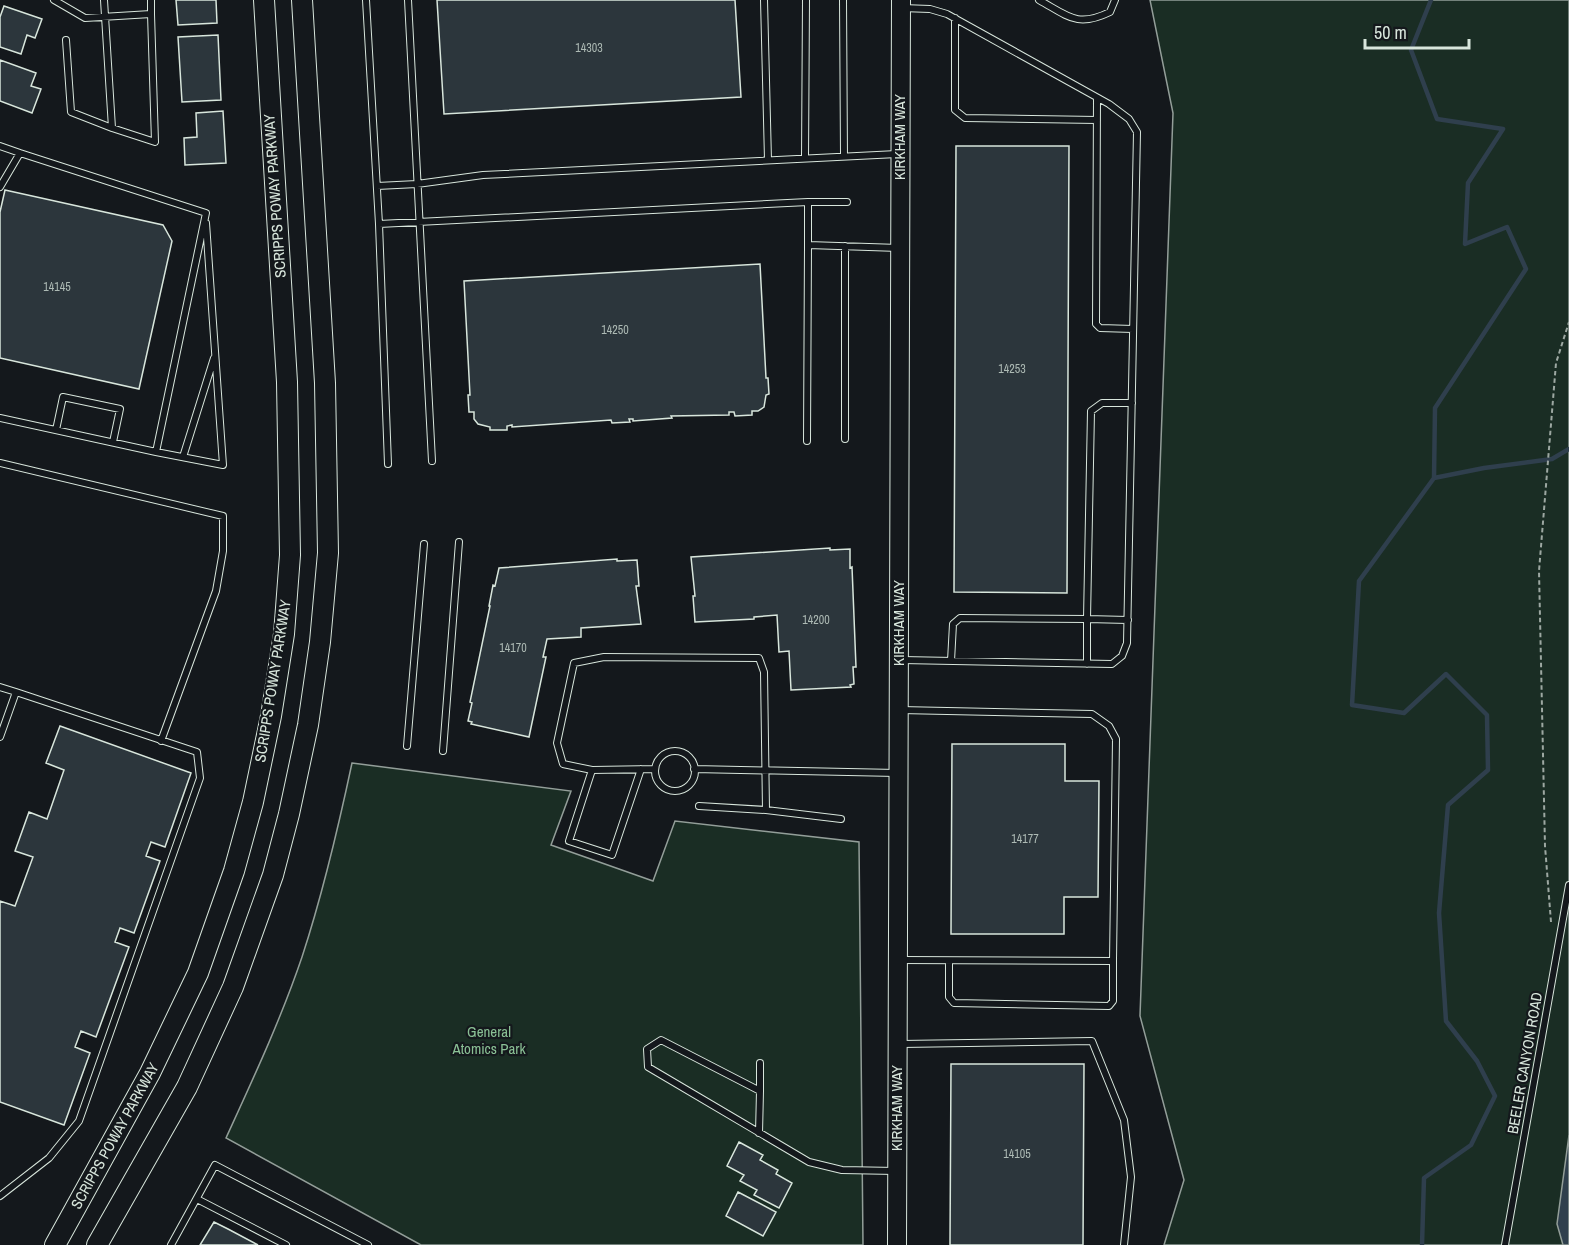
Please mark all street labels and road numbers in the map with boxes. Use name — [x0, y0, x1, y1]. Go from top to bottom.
street label: KIRKHAM WAY — [889, 93, 910, 180]
street label: SCRIPPS POWAY PARKWAY — [258, 113, 291, 279]
street label: KIRKHAM WAY — [888, 579, 909, 666]
street label: SCRIPPS POWAY PARKWAY — [249, 597, 296, 764]
street label: BEELER CANYON ROAD — [1502, 990, 1547, 1135]
street label: SCRIPPS POWAY PARKWAY — [66, 1058, 164, 1213]
street label: KIRKHAM WAY — [886, 1064, 907, 1151]

